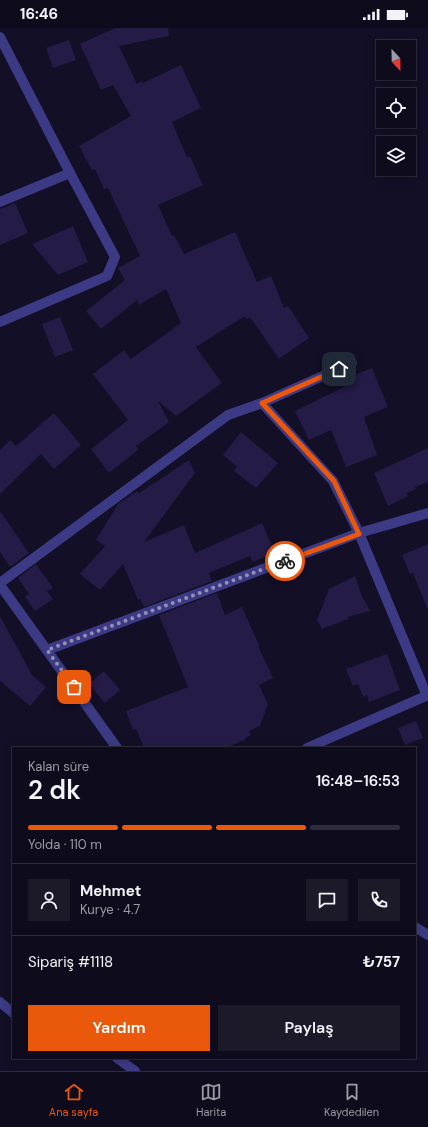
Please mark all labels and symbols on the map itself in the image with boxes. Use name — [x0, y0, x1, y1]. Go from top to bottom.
north arrow — [376, 40, 416, 80]
pin — [322, 352, 356, 386]
courier — [265, 541, 305, 581]
pin — [57, 670, 91, 704]

